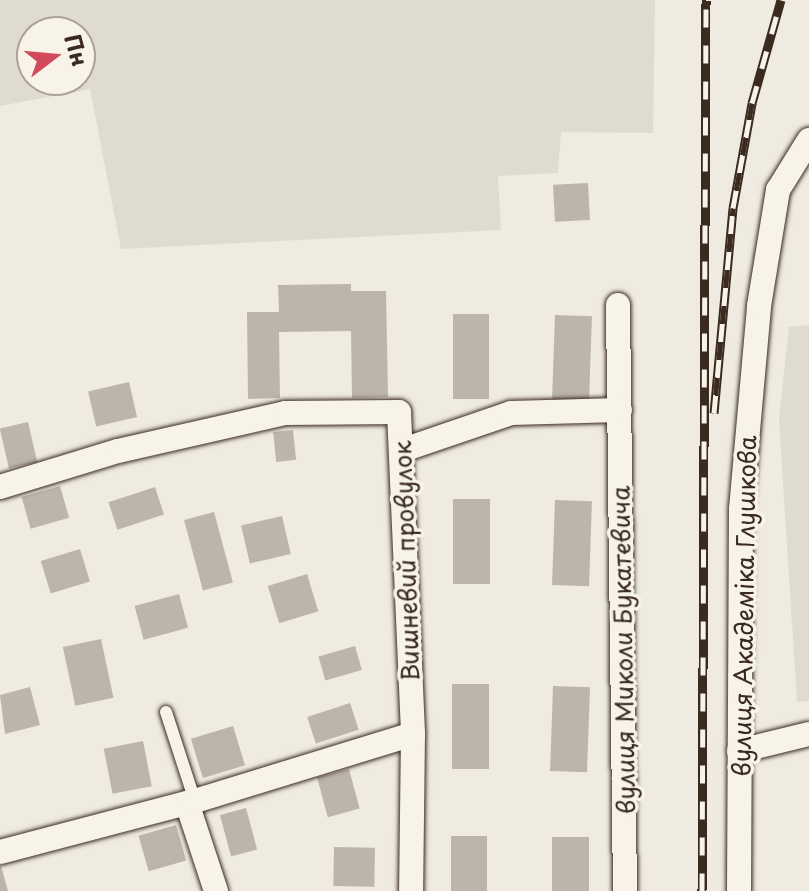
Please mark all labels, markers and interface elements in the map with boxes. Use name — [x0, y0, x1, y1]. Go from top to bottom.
north arrow — [16, 16, 96, 96]
text: Пн — [57, 30, 98, 70]
street label: вулиця Академіка Глушкова — [727, 434, 761, 778]
street label: Вишневий провулок — [387, 441, 425, 681]
street label: вулиця Миколи Букатевича — [606, 485, 640, 815]

